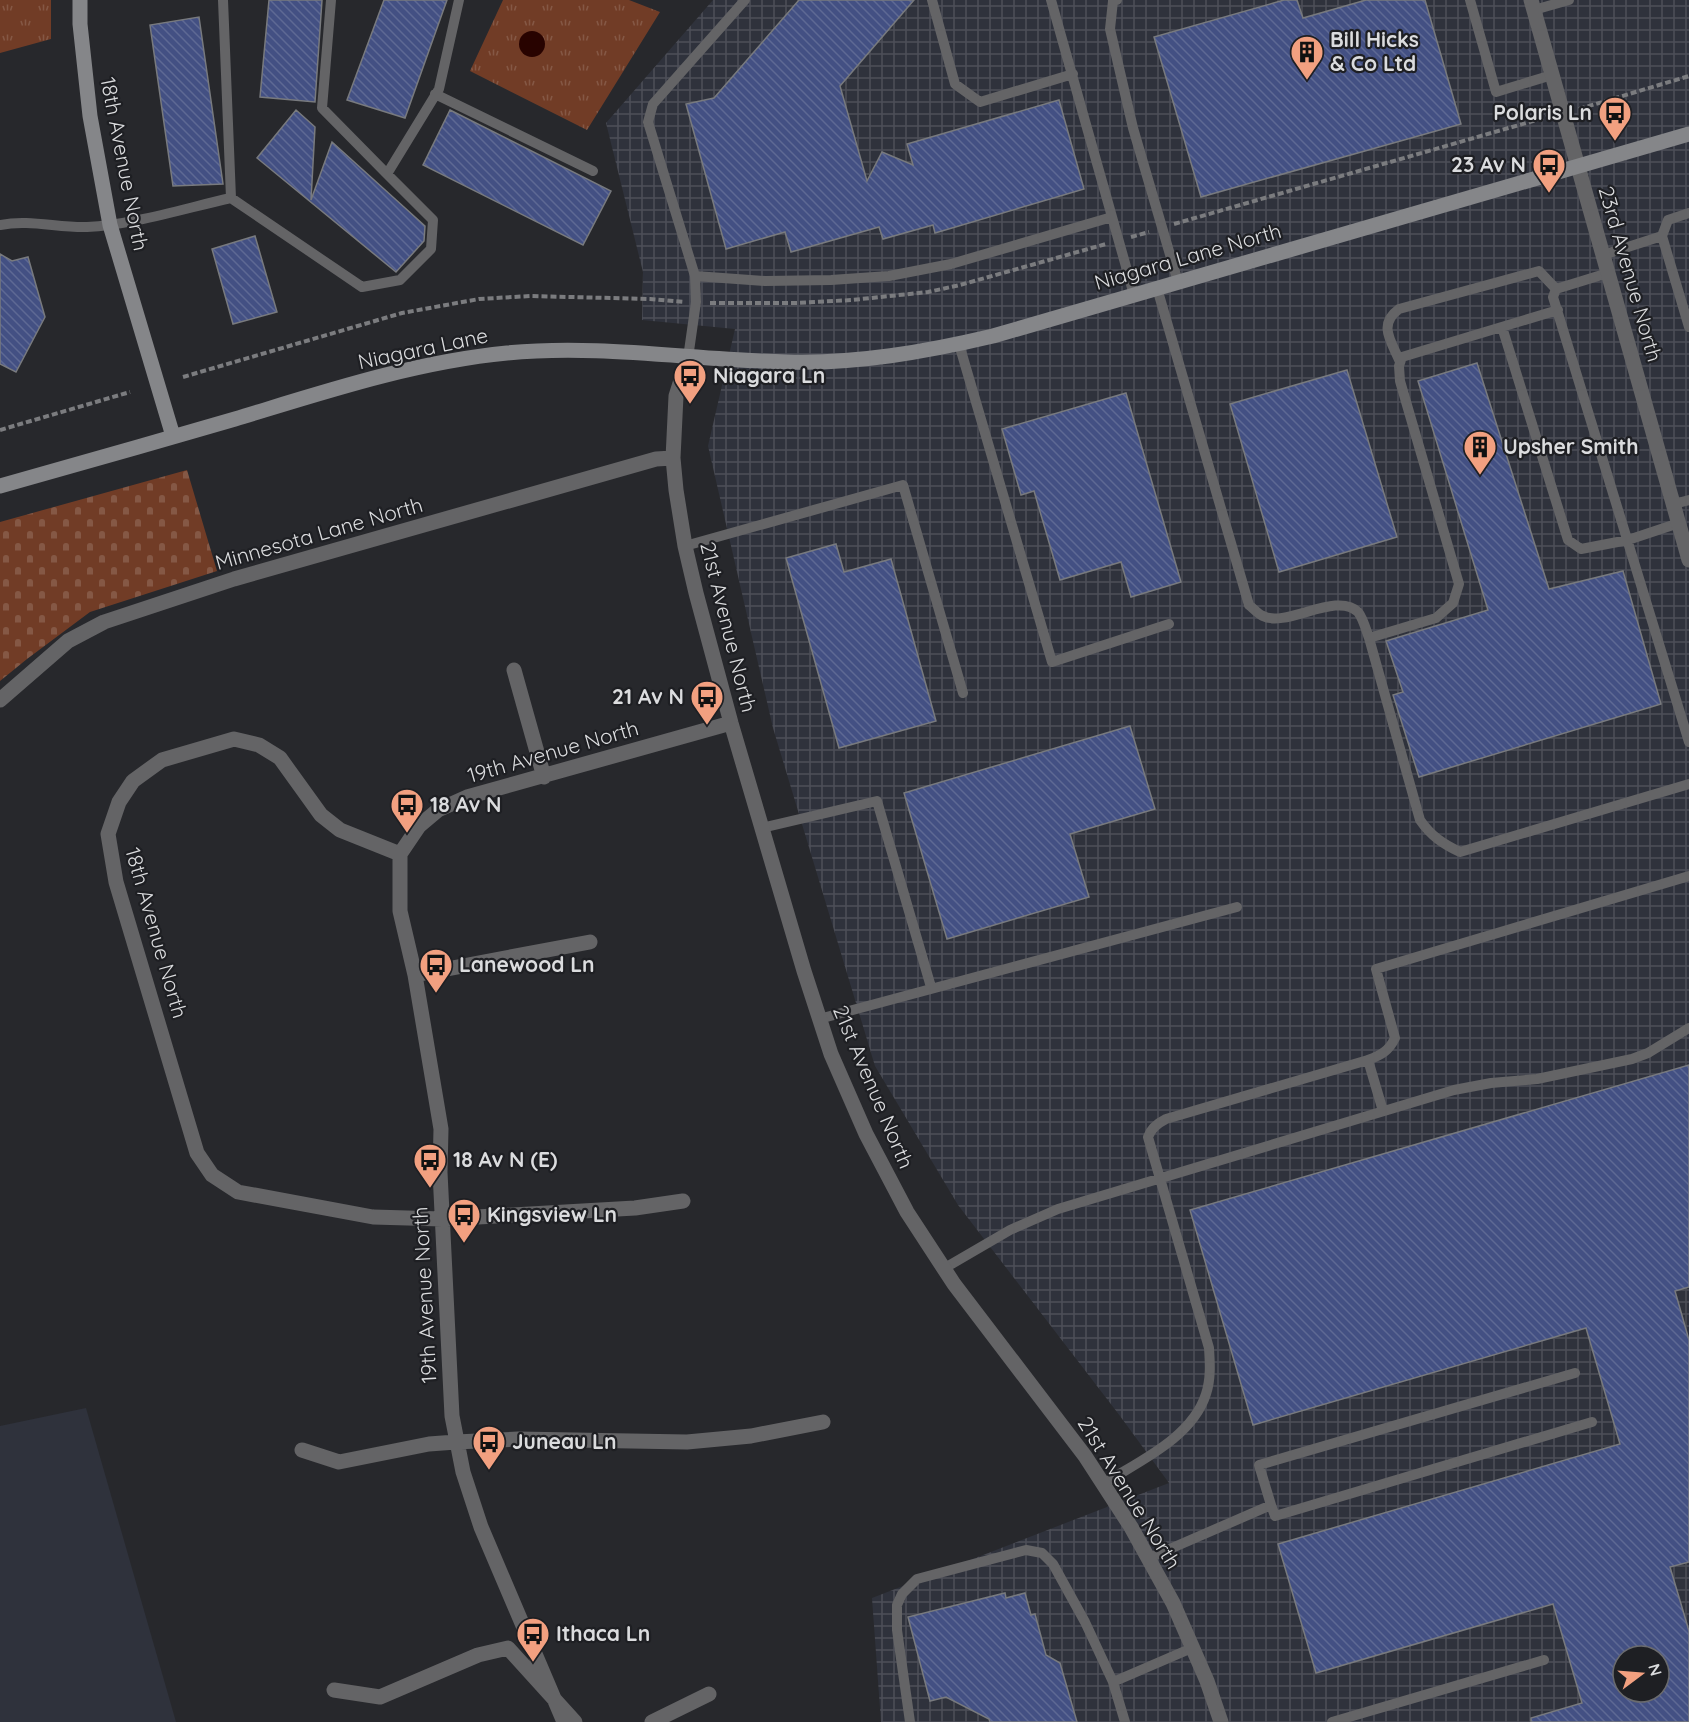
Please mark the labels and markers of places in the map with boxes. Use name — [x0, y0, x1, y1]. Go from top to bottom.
place label: Bill Hicks & Co Ltd — [1330, 26, 1419, 76]
building icon: Bill Hicks & Co Ltd — [1289, 34, 1325, 81]
bus stop icon: Polaris Ln — [1597, 95, 1633, 142]
place label: Polaris Ln — [1493, 99, 1592, 125]
bus stop icon: 23 Av N — [1531, 147, 1567, 194]
place label: 23 Av N — [1451, 151, 1526, 177]
bus stop icon: Niagara Ln — [672, 358, 708, 405]
place label: Niagara Ln — [713, 362, 825, 388]
building icon: Upsher Smith — [1462, 429, 1498, 476]
place label: Upsher Smith — [1503, 433, 1639, 459]
bus stop icon: 21 Av N — [689, 679, 725, 726]
place label: 21 Av N — [612, 683, 684, 709]
bus stop icon: 18 Av N — [389, 787, 425, 834]
place label: 18 Av N — [430, 791, 502, 817]
bus stop icon: Lanewood Ln — [418, 947, 454, 994]
place label: Lanewood Ln — [459, 951, 595, 977]
bus stop icon: 18 Av N (E) — [412, 1142, 448, 1189]
place label: 18 Av N (E) — [453, 1146, 557, 1172]
bus stop icon: Kingsview Ln — [446, 1197, 482, 1244]
place label: Kingsview Ln — [487, 1201, 617, 1227]
bus stop icon: Juneau Ln — [471, 1424, 507, 1471]
place label: Juneau Ln — [512, 1428, 616, 1454]
bus stop icon: Ithaca Ln — [515, 1616, 551, 1663]
place label: Ithaca Ln — [556, 1620, 650, 1646]

